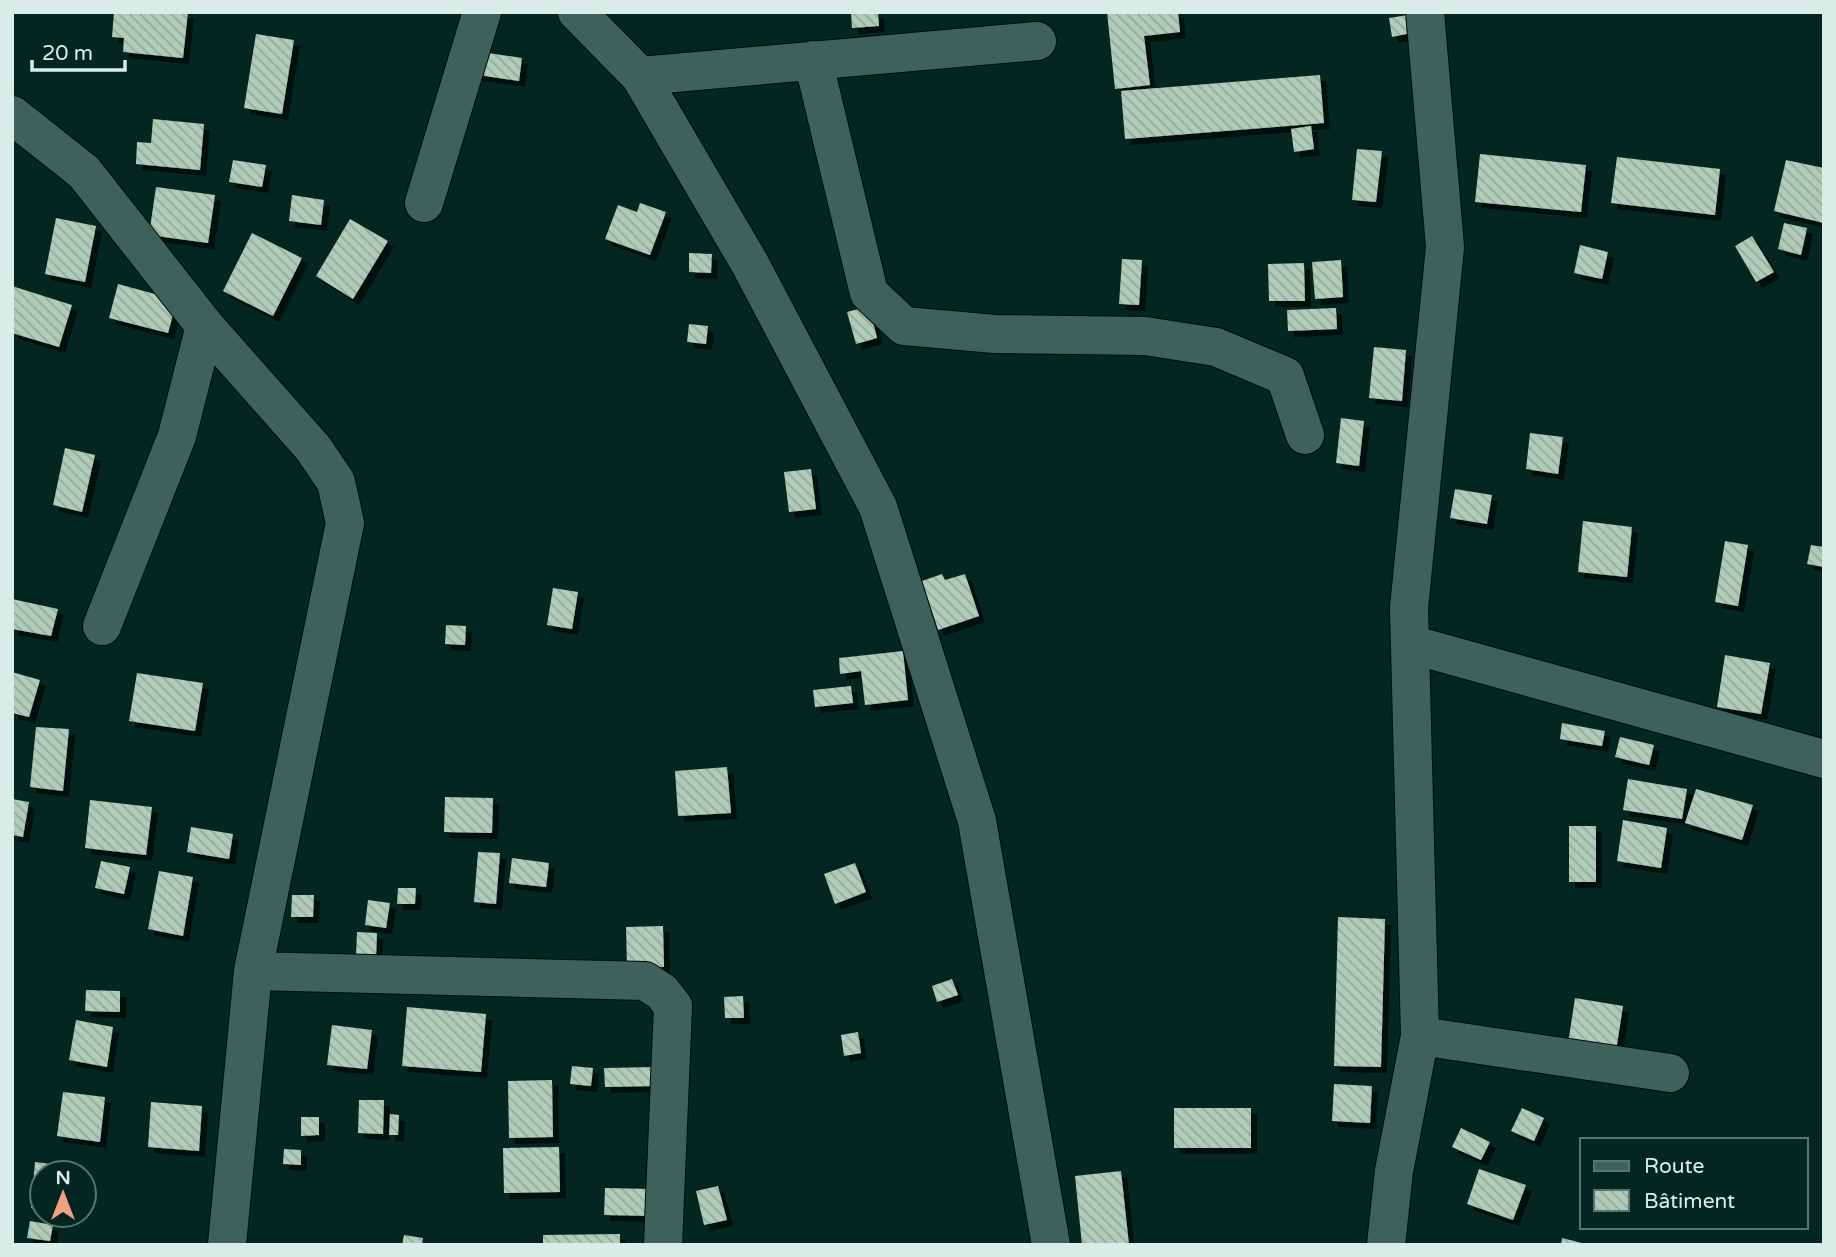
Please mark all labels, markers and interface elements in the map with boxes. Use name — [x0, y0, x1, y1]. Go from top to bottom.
scale bar — [32, 28, 124, 72]
text: 20 m — [42, 41, 93, 66]
legend — [1580, 1138, 1808, 1229]
text: Route — [1644, 1154, 1704, 1179]
north arrow — [28, 1159, 98, 1229]
text: N — [55, 1167, 71, 1189]
text: Bâtiment — [1644, 1189, 1735, 1214]

